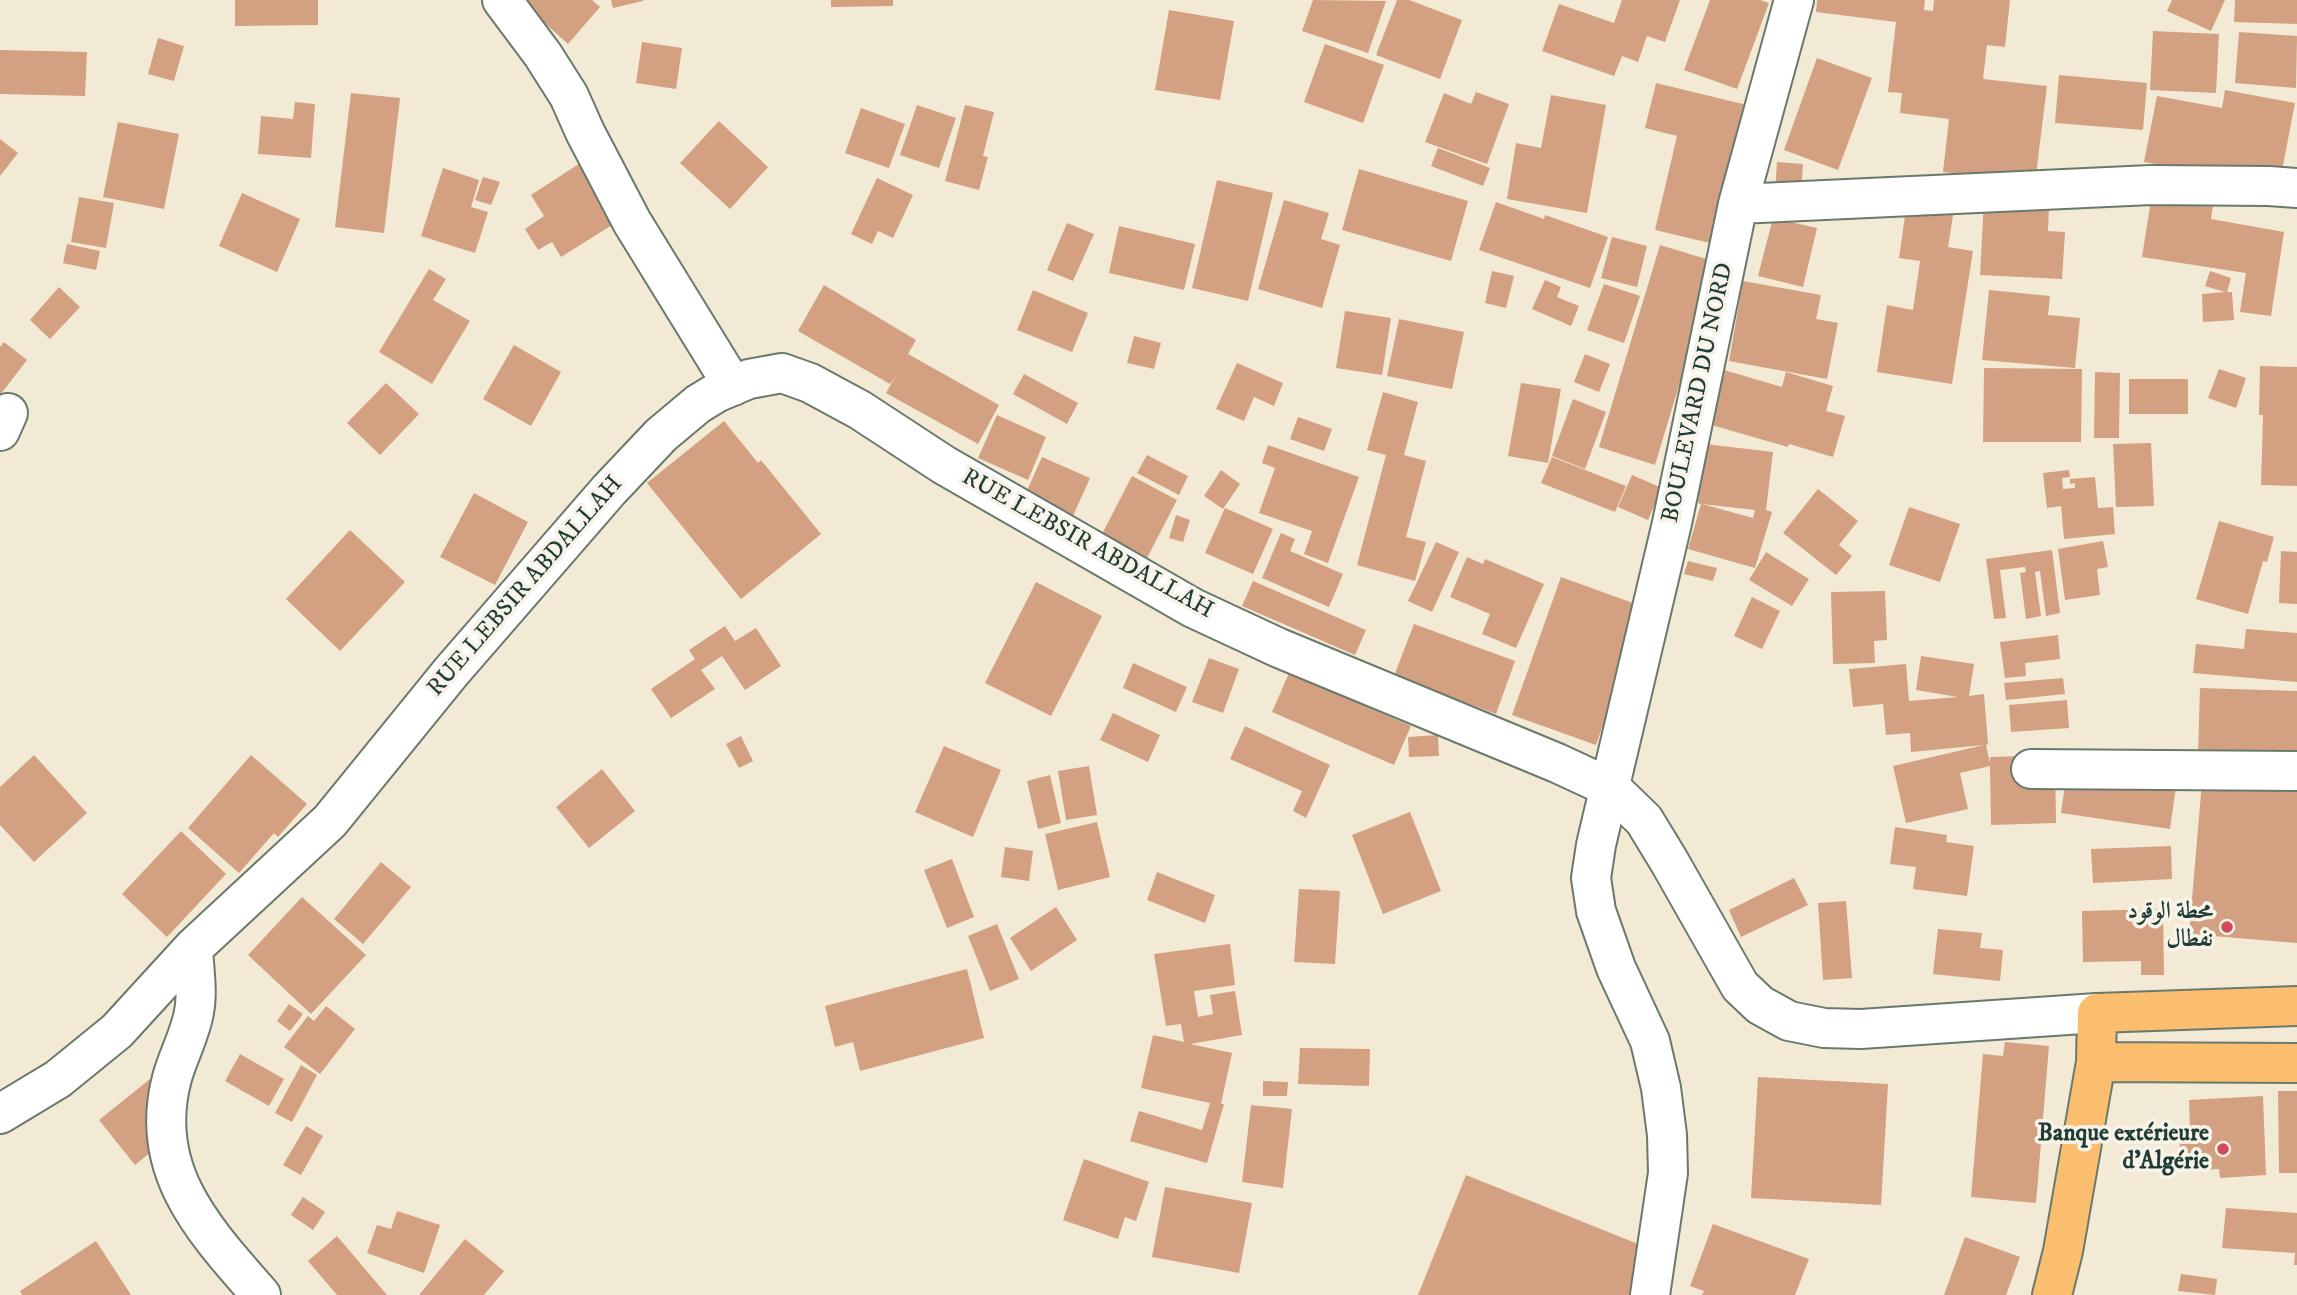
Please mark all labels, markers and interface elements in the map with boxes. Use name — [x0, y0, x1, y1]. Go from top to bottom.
street label: BOULEVARD DU NORD — [1657, 260, 1741, 526]
street label: RUE LEBSIR ABDALLAH — [956, 464, 1218, 626]
street label: RUE LEBSIR ABDALLAH — [422, 471, 630, 703]
place label: محطة الوقود نفطال — [2127, 899, 2213, 955]
marker: محطة الوقود نفطال — [2219, 919, 2235, 935]
place label: Banque extérieure d'Algérie — [2038, 1121, 2209, 1177]
marker: Banque extérieure d'Algérie — [2215, 1141, 2231, 1157]

